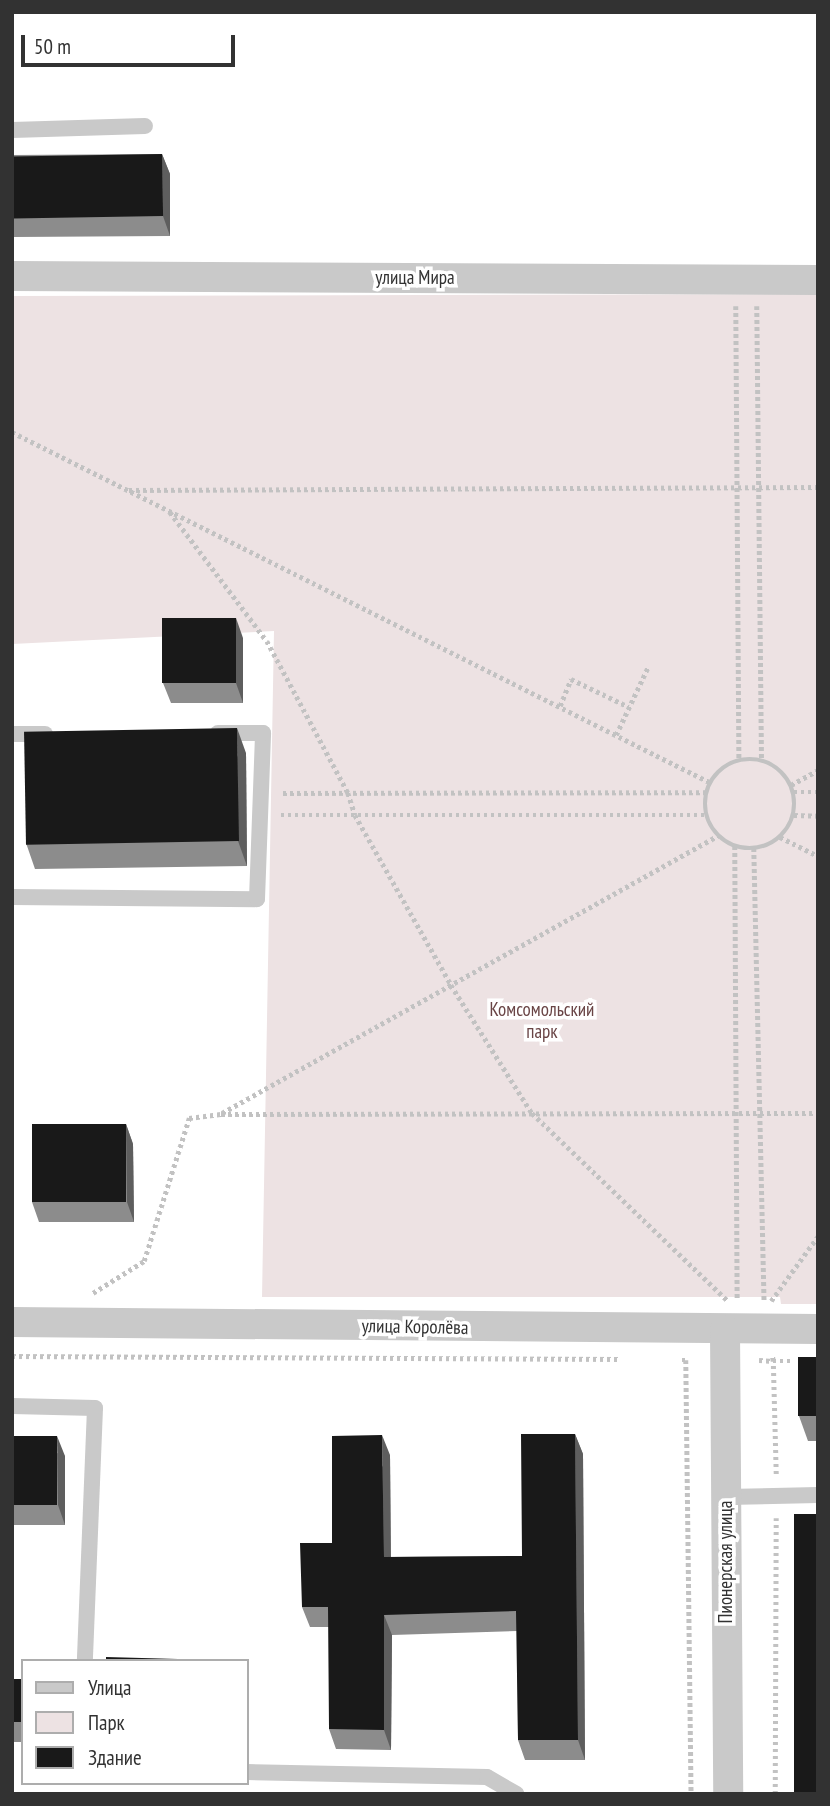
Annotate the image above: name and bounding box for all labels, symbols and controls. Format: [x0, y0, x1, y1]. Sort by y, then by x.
scale bar [24, 21, 238, 65]
text: 50 m [34, 33, 71, 60]
street label: улица Мира [375, 267, 455, 289]
park label: Комсомольский парк [490, 999, 594, 1043]
street label: улица Королёва [361, 1315, 469, 1339]
street label: Пионерская улица [715, 1501, 737, 1623]
legend [21, 1659, 248, 1785]
text: Улица [88, 1674, 131, 1701]
text: Парк [88, 1709, 125, 1736]
text: Здание [88, 1744, 142, 1771]

